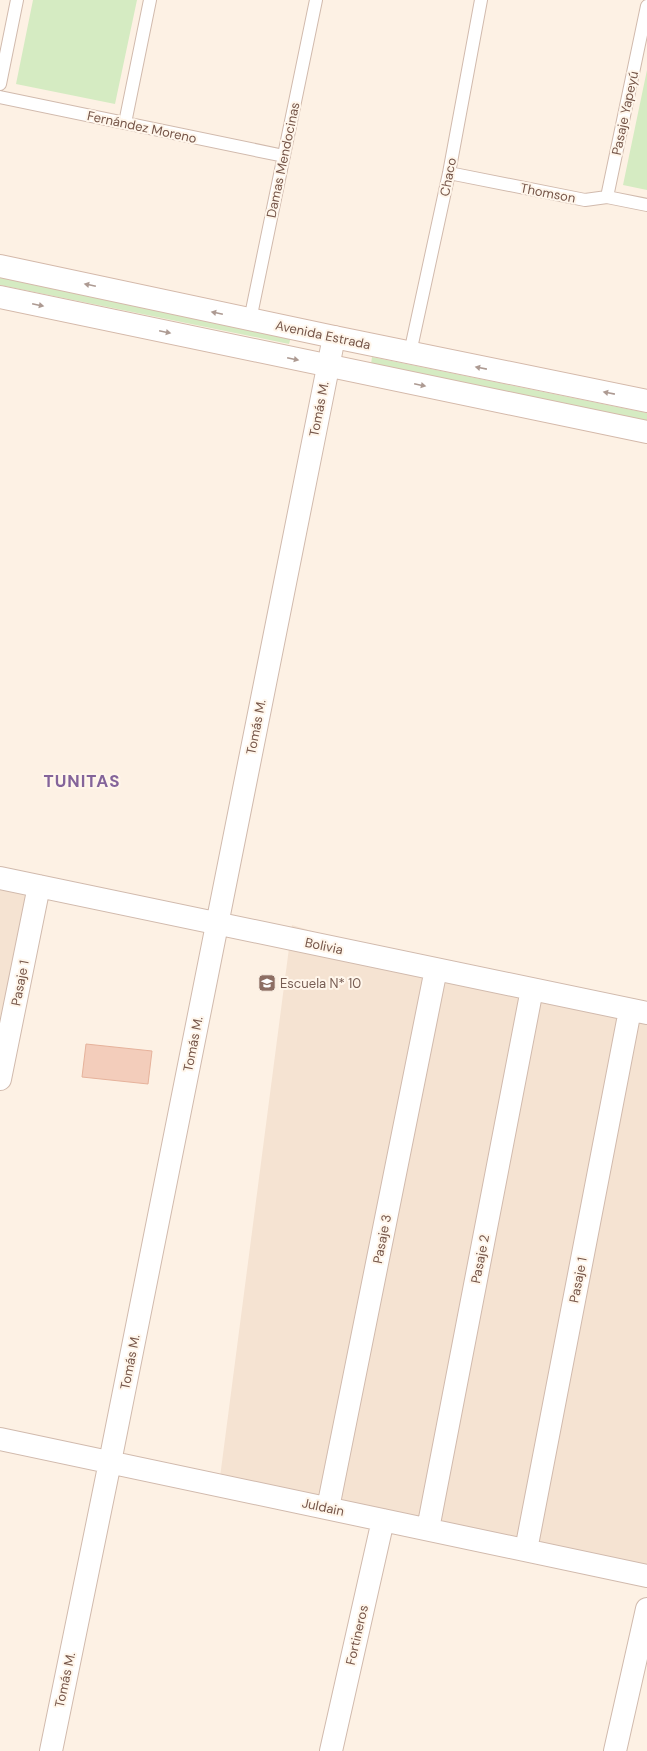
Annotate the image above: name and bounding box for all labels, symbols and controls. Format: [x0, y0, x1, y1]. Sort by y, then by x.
street label: Pasaje Yapeyú [608, 69, 642, 157]
street label: Damas Mendocinas [262, 101, 304, 219]
street label: Fernández Moreno [86, 107, 199, 147]
street label: Chaco [436, 156, 460, 198]
street label: Thomson [519, 179, 577, 207]
one-way arrow [84, 282, 96, 288]
one-way arrow [32, 303, 44, 309]
one-way arrow [211, 309, 223, 315]
street label: Avenida Estrada [274, 317, 372, 353]
one-way arrow [159, 329, 172, 335]
one-way arrow [286, 356, 299, 362]
one-way arrow [475, 364, 487, 370]
street label: Tomás M. [305, 379, 333, 438]
one-way arrow [414, 382, 426, 388]
one-way arrow [603, 390, 615, 396]
street label: Tomás M. [242, 697, 270, 756]
district label: TUNITAS [43, 770, 121, 792]
street label: Bolivia [303, 934, 345, 958]
street label: Pasaje 1 [7, 959, 33, 1007]
school or university icon: Escuela N* 10 [257, 973, 277, 993]
place label: Escuela N* 10 [280, 975, 361, 992]
street label: Tomás M. [179, 1014, 207, 1073]
street label: Pasaje 3 [369, 1213, 395, 1265]
street label: Pasaje 2 [467, 1233, 493, 1285]
street label: Pasaje 1 [565, 1256, 591, 1304]
street label: Tomás M. [116, 1332, 144, 1391]
street label: Juldain [300, 1494, 346, 1520]
street label: Fortineros [342, 1603, 372, 1667]
street label: Tomás M. [51, 1650, 79, 1709]

